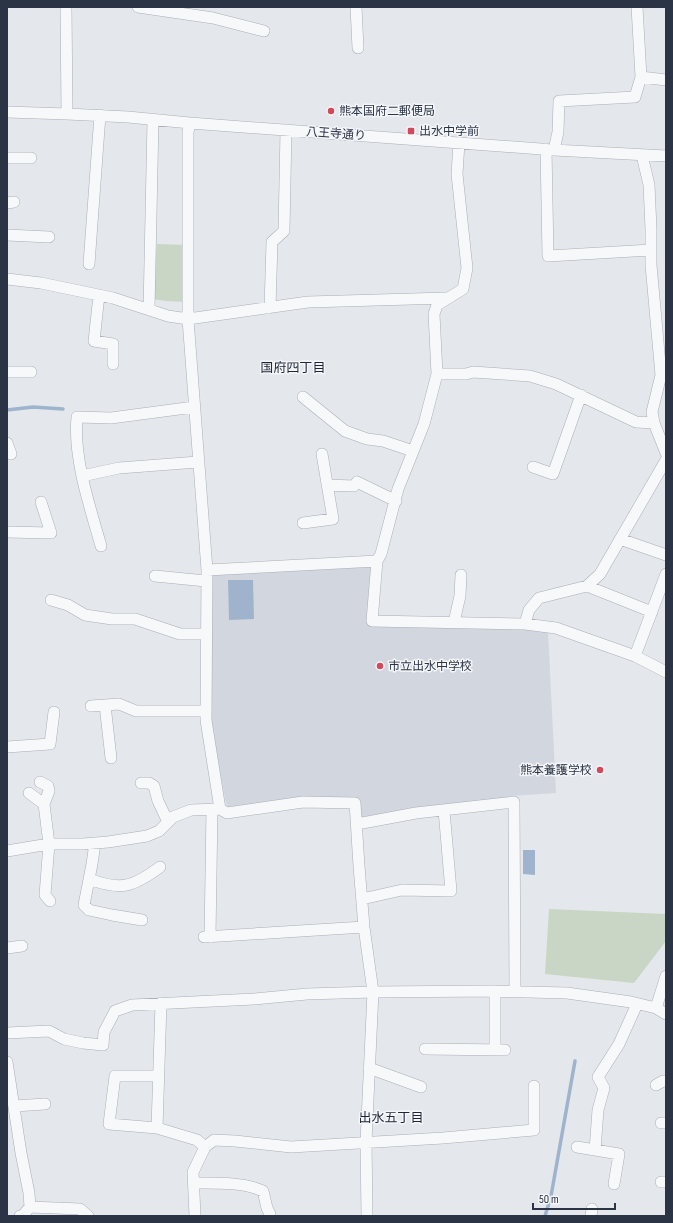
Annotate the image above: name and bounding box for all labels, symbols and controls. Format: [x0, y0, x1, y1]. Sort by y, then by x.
place label: 熊本国府二郵便局 [339, 104, 435, 119]
marker: 熊本国府二郵便局 [326, 106, 336, 116]
street label: 八王寺通り [306, 124, 366, 144]
place label: 出水中学前 [419, 124, 479, 139]
marker: 出水中学前 [406, 126, 416, 136]
district label: 国府四丁目 [260, 360, 326, 376]
place label: 市立出水中学校 [388, 659, 472, 674]
marker: 市立出水中学校 [375, 661, 385, 671]
place label: 熊本養護学校 [520, 763, 592, 778]
marker: 熊本養護学校 [595, 765, 605, 775]
district label: 出水五丁目 [358, 1110, 424, 1126]
scale bar [533, 1185, 615, 1211]
text: 50 m [539, 1192, 559, 1207]

